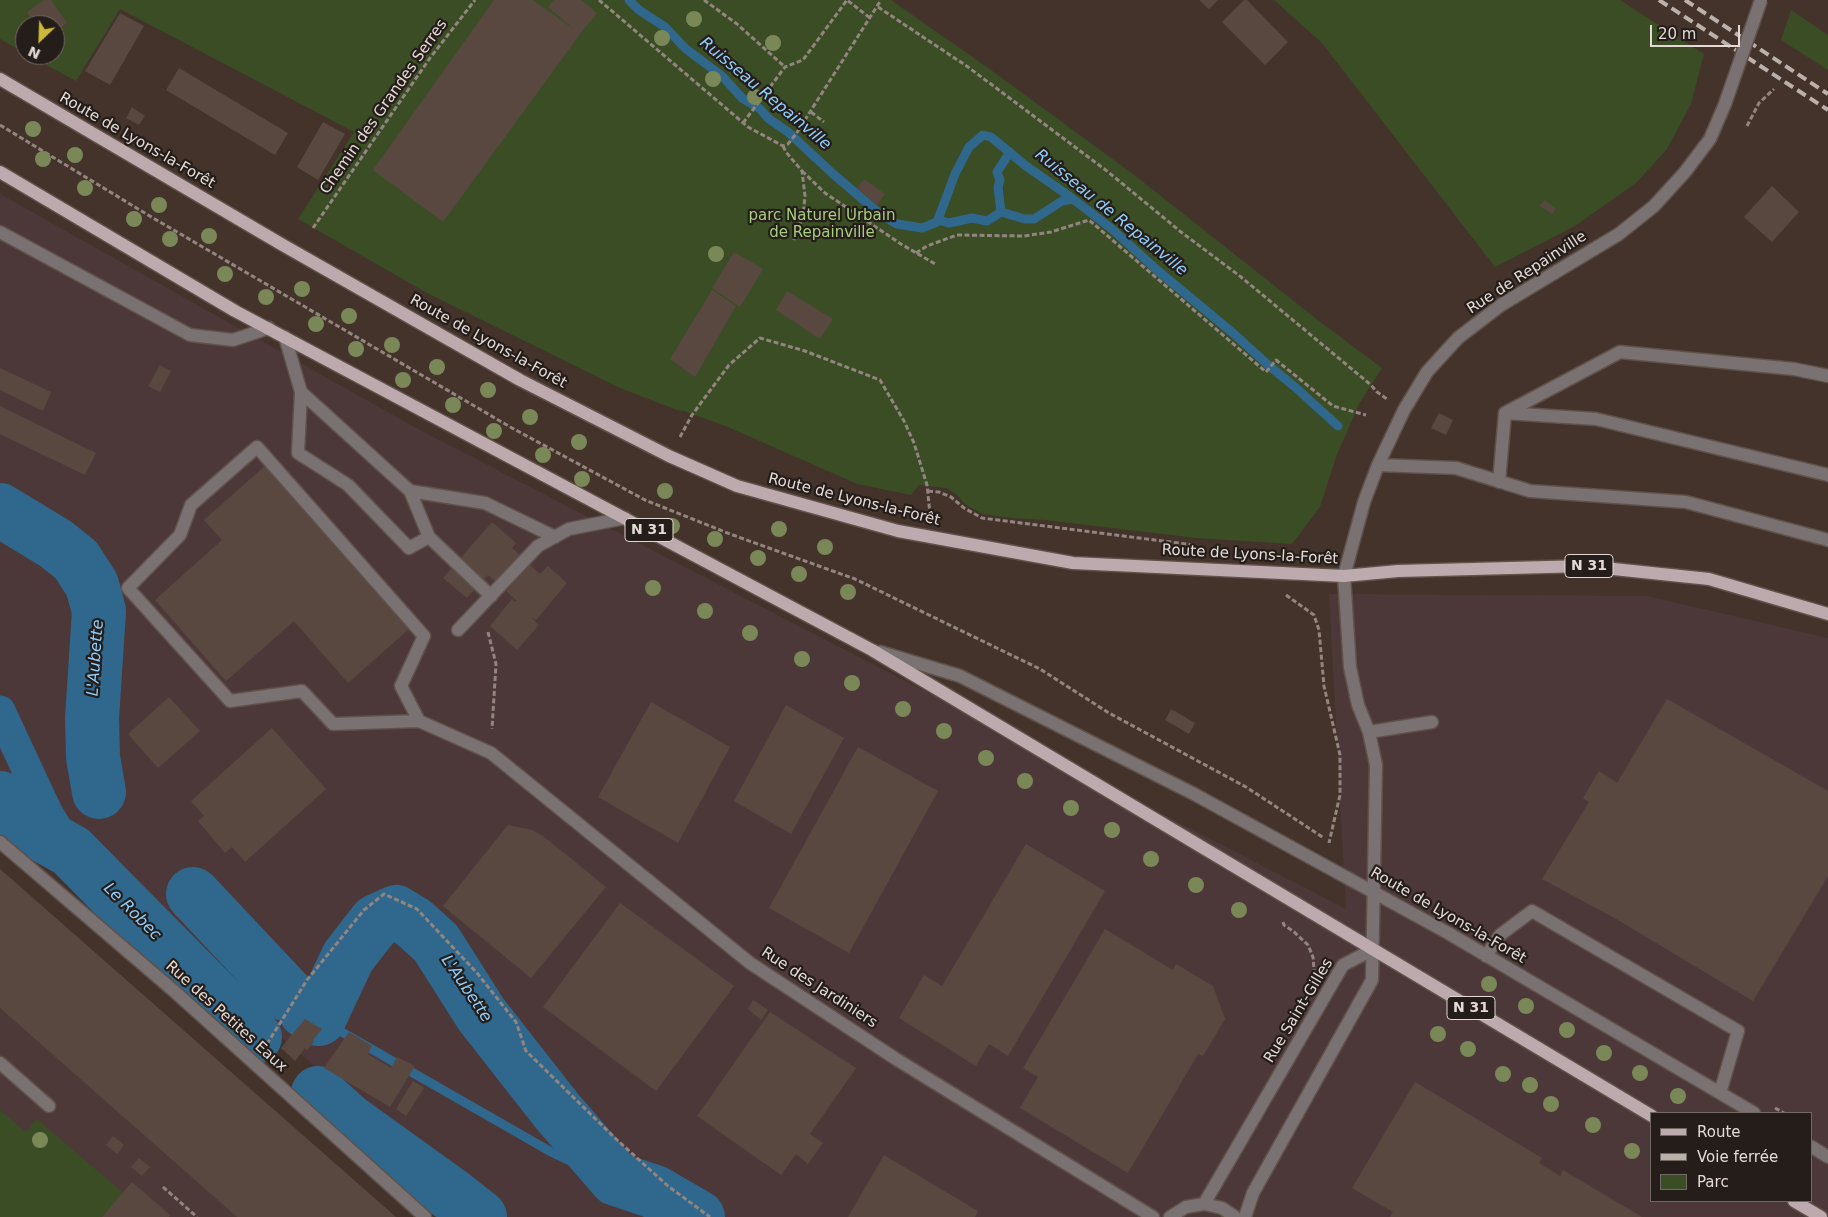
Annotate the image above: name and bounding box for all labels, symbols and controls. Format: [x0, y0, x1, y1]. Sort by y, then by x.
north arrow [15, 15, 65, 65]
scale bar [1653, 15, 1743, 47]
street label: Chemin des Grandes Serres [317, 16, 451, 198]
text: 20 m [1658, 25, 1696, 43]
water label: Ruisseau Repainville [695, 33, 835, 155]
text: N [26, 43, 43, 62]
street label: Route de Lyons-la-Forêt [56, 89, 218, 193]
water label: Ruisseau de Repainville [1031, 146, 1191, 280]
park label: parc Naturel Urbain de Repainville [749, 207, 895, 242]
street label: Rue de Repainville [1464, 228, 1590, 318]
street label: Route de Lyons-la-Forêt [406, 291, 570, 393]
street label: Route de Lyons-la-Forêt [766, 470, 942, 530]
road number: N 31 [625, 518, 673, 542]
street label: Route de Lyons-la-Forêt [1161, 541, 1339, 569]
road number: N 31 [1565, 554, 1613, 578]
water label: L'Aubette [84, 619, 108, 697]
street label: Route de Lyons-la-Forêt [1367, 864, 1529, 968]
water label: Le Robec [99, 879, 165, 945]
street label: Rue des Jardiniers [758, 944, 880, 1032]
water label: L'Aubette [437, 952, 495, 1026]
street label: Rue Saint-Gilles [1261, 956, 1337, 1066]
street label: Rue des Petites Eaux [162, 958, 290, 1076]
road number: N 31 [1447, 996, 1495, 1020]
legend [1650, 1112, 1813, 1202]
text: Route [1697, 1123, 1741, 1141]
text: Voie ferrée [1697, 1148, 1778, 1166]
text: Parc [1697, 1173, 1729, 1191]

